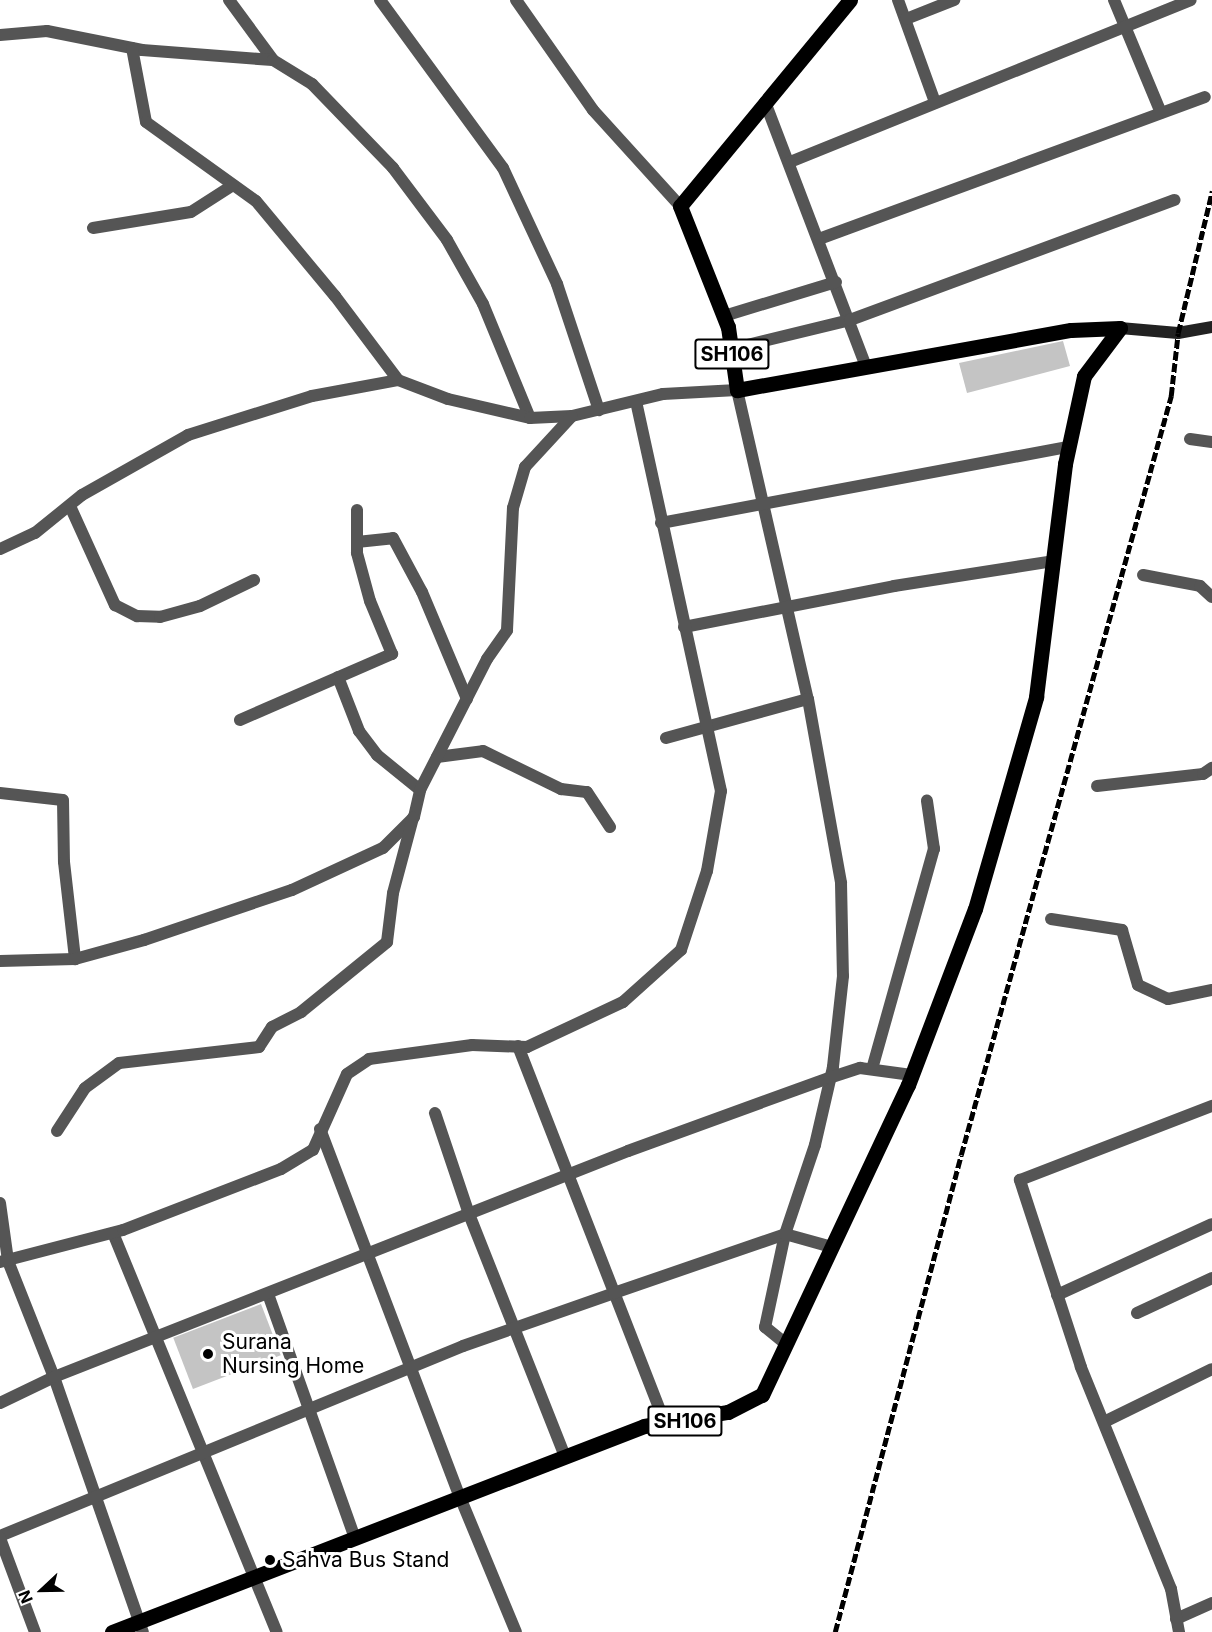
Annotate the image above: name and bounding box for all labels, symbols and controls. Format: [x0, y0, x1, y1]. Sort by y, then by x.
road number: SH106 [693, 337, 771, 371]
place label: Surana Nursing Home [222, 1329, 364, 1379]
marker: Surana Nursing Home [199, 1345, 217, 1363]
road number: SH106 [646, 1404, 724, 1438]
place label: Sahva Bus Stand [282, 1547, 449, 1573]
marker: Sahva Bus Stand [263, 1553, 277, 1567]
north arrow [12, 1560, 72, 1620]
text: N [14, 1587, 37, 1606]

